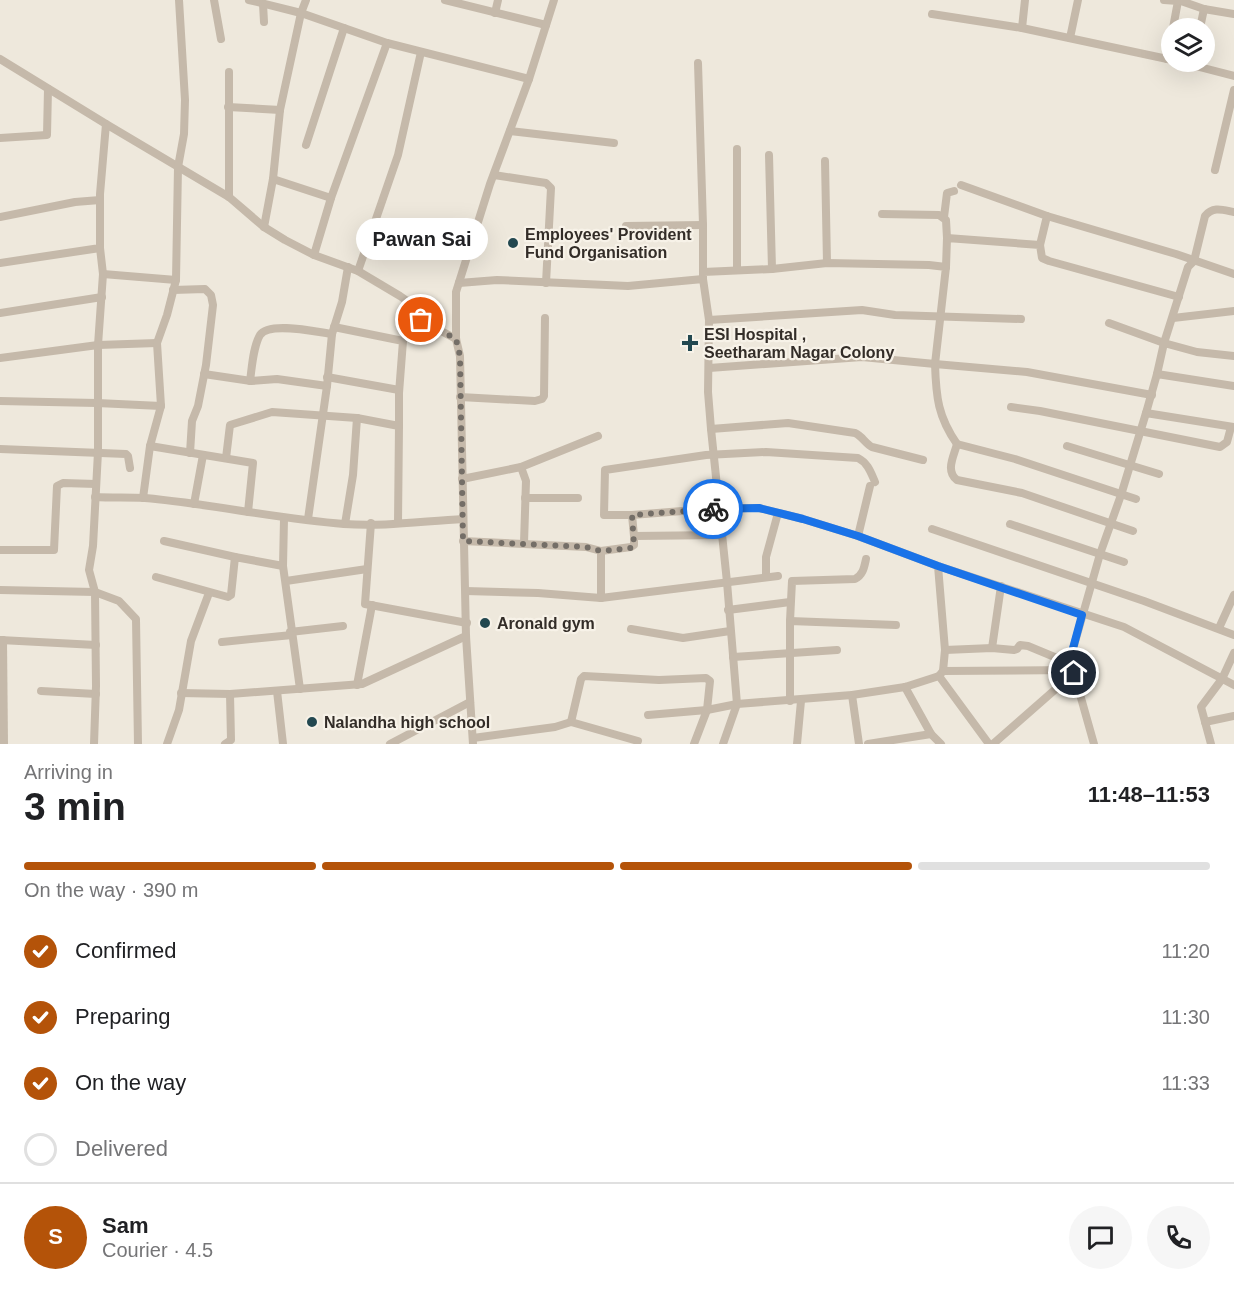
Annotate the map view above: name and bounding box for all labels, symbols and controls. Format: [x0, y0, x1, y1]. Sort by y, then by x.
map controls [1161, 18, 1215, 72]
button: layers [1161, 18, 1215, 72]
callout: Pawan Sai [355, 218, 487, 260]
place label: Employees' Provident Fund Organisation [525, 226, 692, 261]
text: Pawan Sai [373, 228, 471, 250]
marker: Employees' Provident Fund Organisation [506, 236, 520, 250]
pin [395, 294, 446, 345]
icon: bag [404, 303, 437, 336]
place label: ESI Hospital , Seetharam Nagar Colony [704, 326, 894, 361]
marker: ESI Hospital , Seetharam Nagar Colony [681, 334, 699, 352]
courier [683, 479, 743, 539]
icon: bike [697, 493, 730, 526]
place label: Aronald gym [497, 615, 595, 632]
marker: Aronald gym [478, 616, 492, 630]
pin [1048, 647, 1099, 698]
icon: home [1057, 656, 1090, 689]
place label: Nalandha high school [324, 714, 490, 731]
marker: Nalandha high school [305, 715, 319, 729]
text: Arriving in [24, 761, 113, 783]
text: 11:48–11:53 [1088, 782, 1210, 807]
text: 3 min [24, 785, 126, 828]
text: On the way · 390 m [24, 879, 199, 901]
icon: check [24, 935, 57, 968]
text: Confirmed [75, 938, 176, 963]
text: 11:20 [1161, 940, 1210, 962]
icon: check [24, 1001, 57, 1034]
text: Preparing [75, 1004, 170, 1029]
text: 11:30 [1161, 1006, 1210, 1028]
icon: check [24, 1067, 57, 1100]
text: On the way [75, 1070, 186, 1095]
text: 11:33 [1161, 1072, 1210, 1094]
text: Delivered [75, 1136, 168, 1161]
button: chat [1069, 1206, 1132, 1269]
button: phone [1147, 1206, 1210, 1269]
text: Sam [102, 1213, 148, 1238]
text: S [48, 1224, 63, 1249]
text: Courier · 4.5 [102, 1239, 213, 1261]

